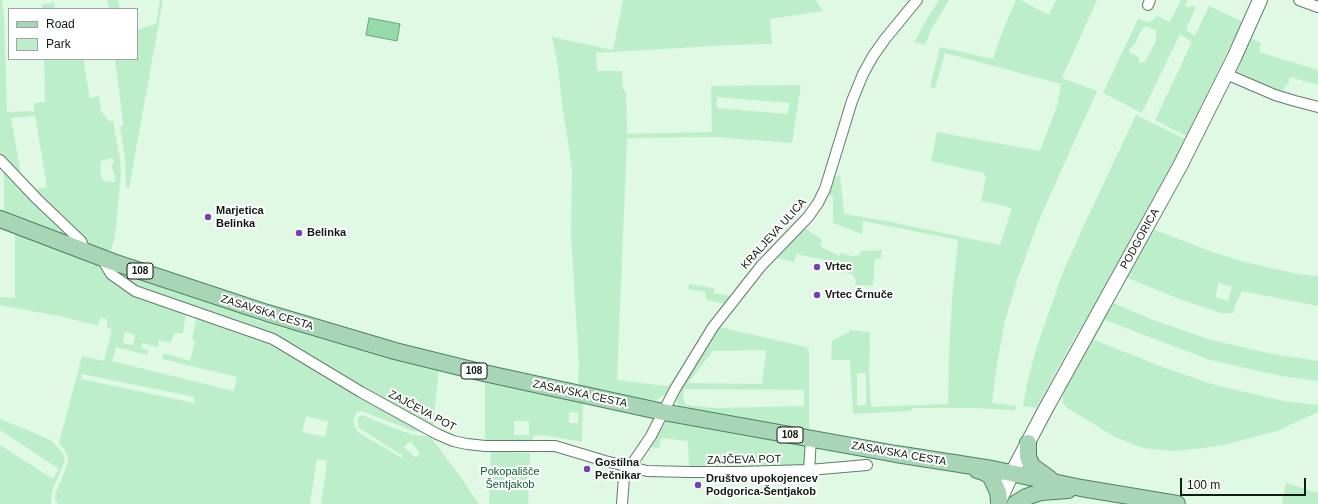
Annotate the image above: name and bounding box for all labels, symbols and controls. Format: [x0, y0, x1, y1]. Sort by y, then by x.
legend [8, 8, 138, 60]
text: Road [46, 17, 75, 31]
text: Park [46, 37, 71, 51]
street label: KRALJEVA ULICA [739, 196, 809, 272]
place label: Marjetica Belinka [216, 204, 264, 230]
street label: PODGORICA [1118, 206, 1162, 272]
marker: Marjetica Belinka [203, 212, 213, 222]
place label: Belinka [307, 226, 346, 240]
marker: Belinka [294, 228, 304, 238]
place label: Vrtec [825, 260, 852, 274]
marker: Vrtec [812, 262, 822, 272]
road number: 108 [127, 263, 153, 279]
place label: Vrtec Črnuče [825, 288, 893, 302]
marker: Vrtec Črnuče [812, 290, 822, 300]
street label: ZASAVSKA CESTA [219, 293, 315, 333]
road number: 108 [461, 363, 487, 379]
street label: ZASAVSKA CESTA [532, 378, 628, 410]
street label: ZAJČEVA POT [386, 388, 458, 434]
road number: 108 [777, 427, 803, 443]
street label: ZASAVSKA CESTA [850, 439, 948, 469]
street label: ZAJČEVA POT [707, 453, 781, 467]
place label: Gostilna Pečnikar [595, 456, 641, 482]
marker: Gostilna Pečnikar [582, 464, 592, 474]
park label: Pokopališče Šentjakob [480, 465, 540, 491]
scale bar [1182, 470, 1308, 496]
place label: Društvo upokojencev Podgorica-Šentjakob [706, 472, 818, 498]
text: 100 m [1187, 478, 1220, 492]
marker: Društvo upokojencev Podgorica-Šentjakob [693, 480, 703, 490]

